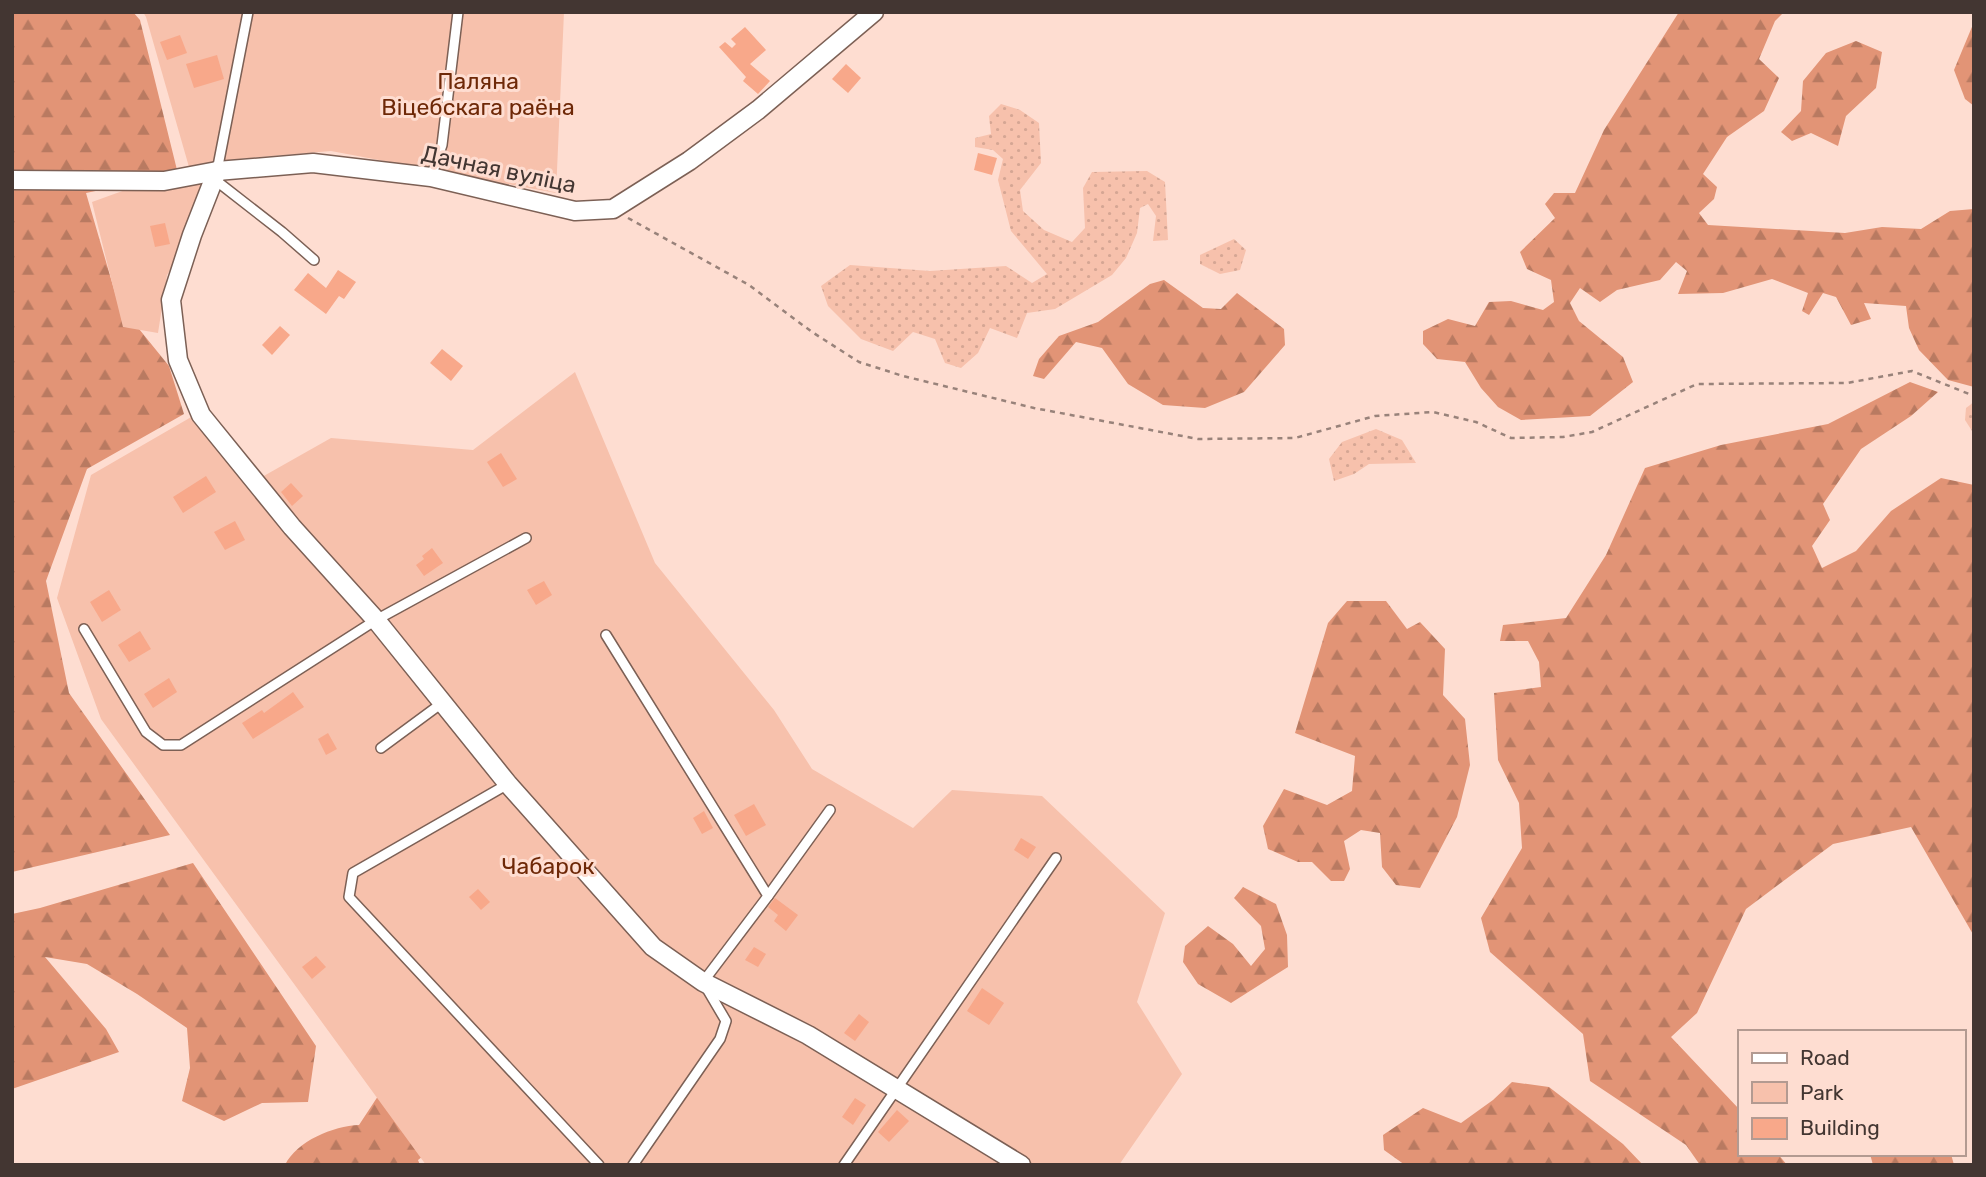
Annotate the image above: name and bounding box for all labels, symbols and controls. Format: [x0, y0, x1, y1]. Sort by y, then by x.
park label: Паляна Віцебскага раёна [381, 67, 575, 121]
street label: Дачная вуліца [419, 139, 579, 199]
park label: Чабарок [501, 852, 595, 880]
legend [1738, 1030, 1965, 1156]
text: Road [1800, 1045, 1850, 1070]
text: Park [1800, 1080, 1844, 1105]
text: Building [1800, 1115, 1880, 1140]

